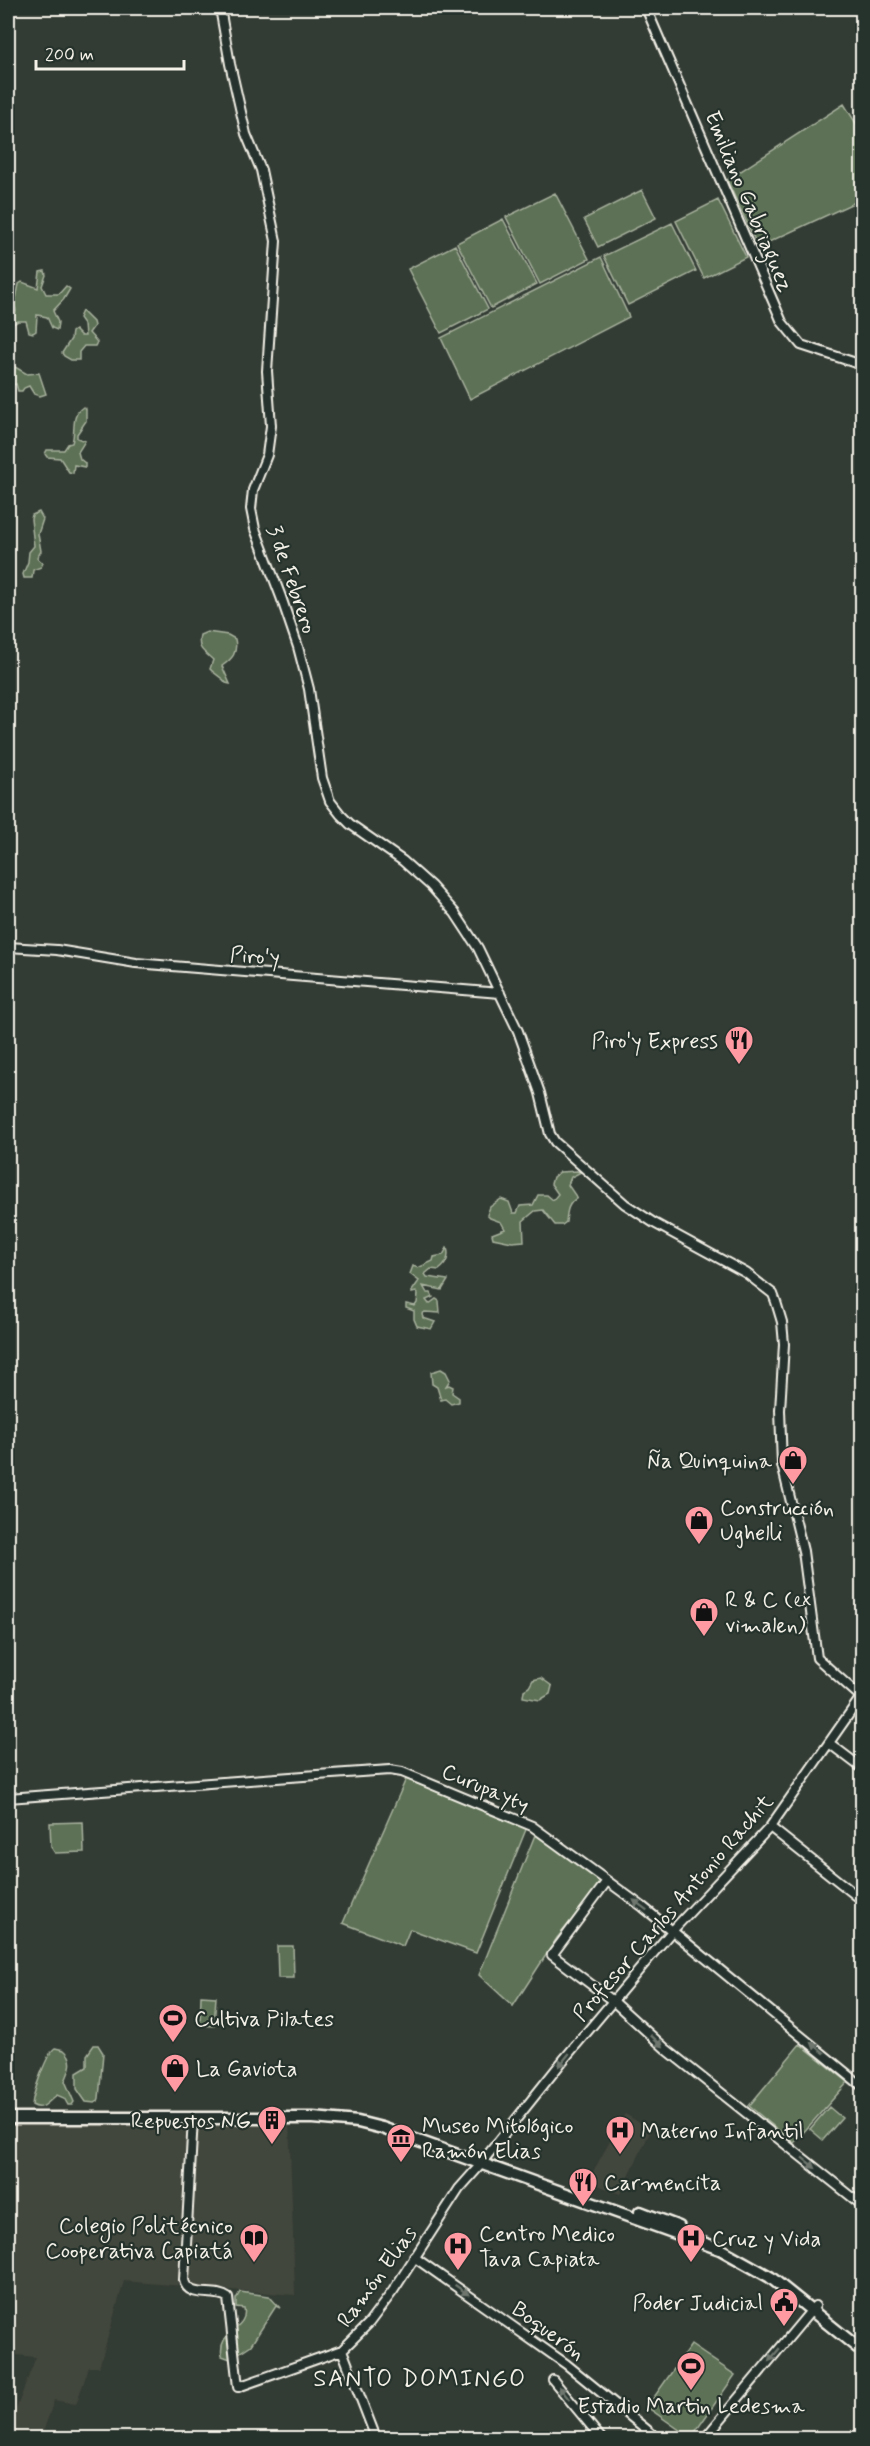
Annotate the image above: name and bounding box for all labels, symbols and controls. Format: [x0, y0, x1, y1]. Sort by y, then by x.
scale bar [36, 33, 184, 71]
text: 200 m [45, 43, 94, 67]
street label: Emiliano Gabriaguez [695, 107, 799, 298]
street label: 3 de Febrero [260, 522, 323, 638]
street label: Piro'y [229, 941, 281, 973]
restaurant icon: Piro'y Express [723, 1024, 755, 1066]
place label: Piro'y Express [592, 1028, 718, 1056]
shop icon: Ña Quinquina [777, 1444, 809, 1486]
place label: Ña Quinquina [647, 1448, 773, 1476]
place label: Construcción Ughelli [720, 1495, 834, 1549]
shop icon: Construcción Ughelli [683, 1504, 715, 1546]
place label: R & C (ex vimalen) [725, 1587, 811, 1640]
shop icon: R & C (ex vimalen) [688, 1596, 720, 1638]
street label: Curupayty [437, 1758, 533, 1820]
street label: Profesor Carlos Antonio Rachit [567, 1789, 780, 2028]
one-way arrow [633, 1900, 648, 1912]
sports icon: Cultiva Pilates [157, 2002, 189, 2044]
place label: Cultiva Pilates [194, 2006, 334, 2034]
one-way arrow [649, 2034, 664, 2047]
one-way arrow [810, 2041, 826, 2054]
shop icon: La Gaviota [159, 2052, 191, 2094]
one-way arrow [558, 2052, 571, 2068]
place label: La Gaviota [196, 2056, 298, 2084]
building icon: Repuestos NG [256, 2104, 288, 2146]
place label: Repuestos NG [131, 2108, 251, 2136]
place label: Museo Mitológico Ramón Elias [422, 2113, 574, 2166]
hospital icon: Materno Infantil [604, 2114, 636, 2156]
place label: Materno Infantil [641, 2118, 804, 2146]
museum icon: Museo Mitológico Ramón Elias [385, 2122, 417, 2164]
one-way arrow [801, 2156, 817, 2169]
restaurant icon: Carmencita [567, 2166, 599, 2208]
place label: Carmencita [604, 2170, 721, 2198]
place label: Colegio Politécnico Cooperativa Capiatá [45, 2213, 233, 2266]
street label: Ramón Elias [331, 2221, 424, 2333]
place label: Centro Medico Tava Capiata [479, 2221, 615, 2274]
library icon: Colegio Politécnico Cooperativa Capiatá [238, 2222, 270, 2264]
hospital icon: Cruz y Vida [675, 2222, 707, 2264]
place label: Cruz y Vida [712, 2226, 821, 2254]
hospital icon: Centro Medico Tava Capiata [442, 2230, 474, 2272]
one-way arrow [454, 2284, 470, 2296]
public building icon: Poder Judicial [768, 2286, 800, 2328]
place label: Poder Judicial [633, 2290, 763, 2318]
street label: Boquerón [506, 2296, 590, 2368]
one-way arrow [769, 2347, 781, 2362]
sports icon: Estadio Martin Ledesma [675, 2350, 707, 2392]
district label: SANTO DOMINGO [313, 2364, 527, 2395]
one-way arrow [557, 2385, 570, 2401]
place label: Estadio Martin Ledesma [577, 2393, 806, 2421]

